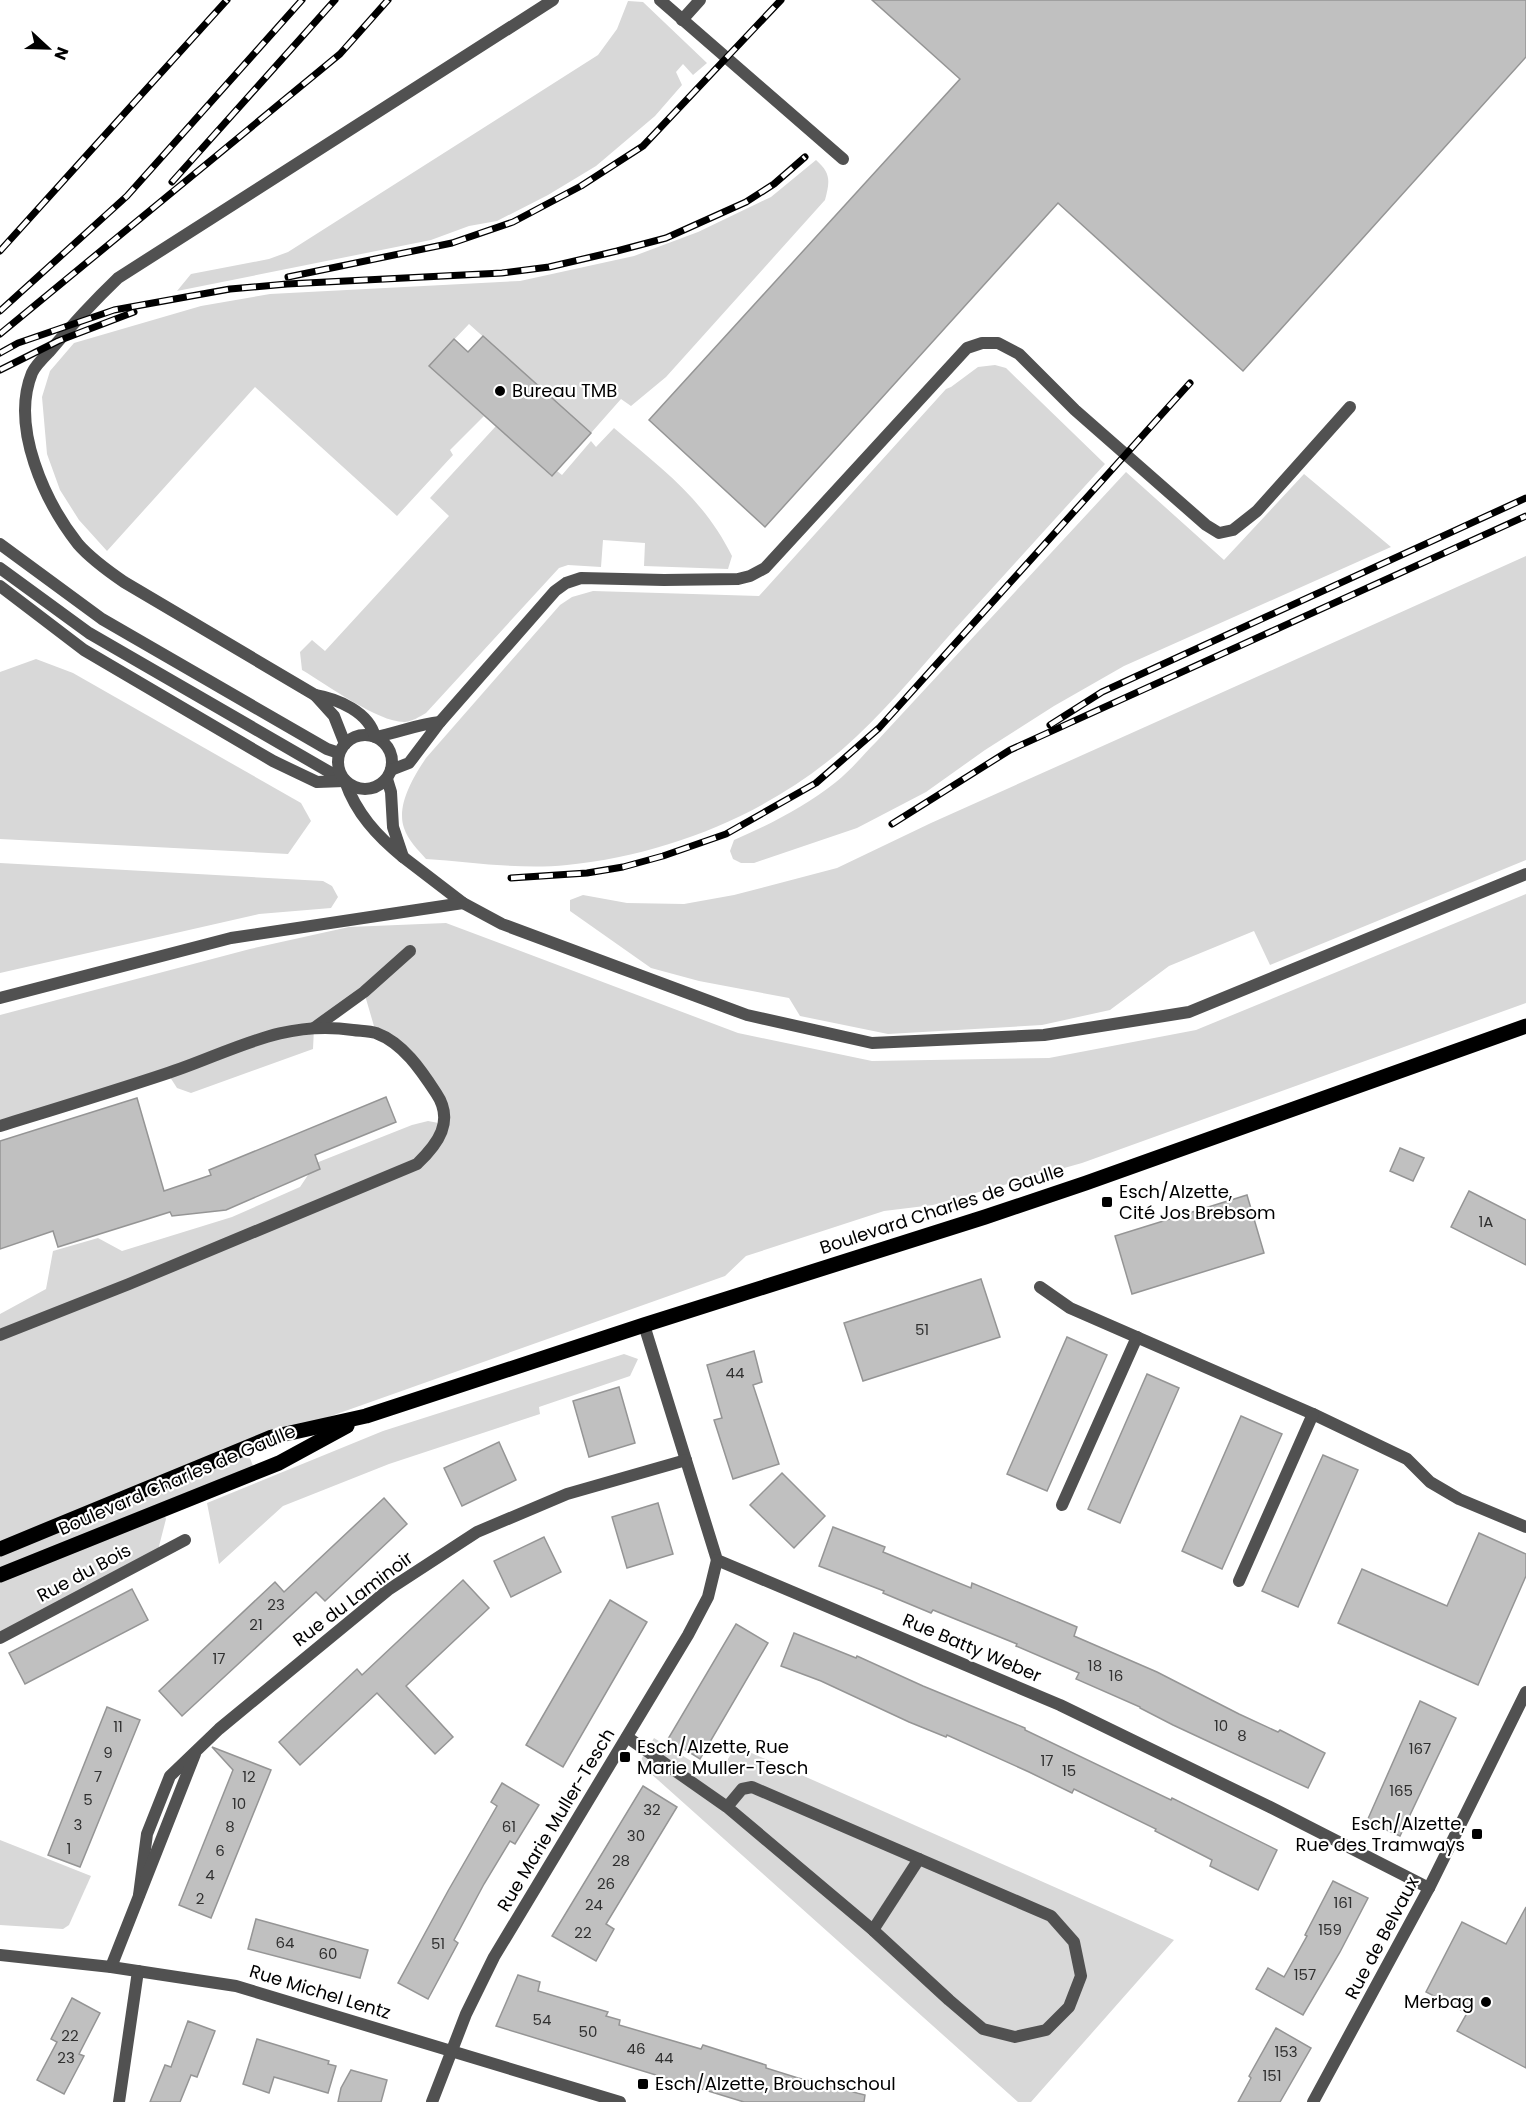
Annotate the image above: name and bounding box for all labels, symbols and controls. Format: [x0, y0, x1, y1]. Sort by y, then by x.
north arrow [18, 18, 78, 78]
text: N [49, 44, 74, 63]
place label: Bureau TMB [512, 378, 617, 403]
marker: Bureau TMB [493, 384, 507, 398]
street label: Boulevard Charles de Gaulle [816, 1157, 1067, 1260]
place label: Esch/Alzette, Cité Jos Brebsom [1119, 1179, 1276, 1225]
marker: Esch/Alzette, Cité Jos Brebsom [1100, 1195, 1114, 1209]
house number: 1A [1479, 1211, 1493, 1232]
house number: 51 [915, 1319, 929, 1340]
house number: 44 [726, 1362, 744, 1383]
street label: Boulevard Charles de Gaulle [54, 1418, 299, 1541]
street label: Rue du Bois [32, 1537, 135, 1608]
street label: Rue du Laminoir [288, 1545, 418, 1652]
house number: 23 [267, 1594, 285, 1615]
street label: Rue Batty Weber [899, 1607, 1046, 1688]
house number: 21 [249, 1614, 263, 1635]
house number: 17 [213, 1648, 226, 1669]
house number: 18 [1088, 1655, 1102, 1676]
house number: 16 [1109, 1665, 1123, 1686]
house number: 10 [1214, 1715, 1228, 1736]
house number: 11 [113, 1716, 123, 1737]
street label: Rue Marie Muller-Tesch [491, 1723, 620, 1916]
house number: 8 [1237, 1725, 1247, 1746]
place label: Esch/Alzette, Rue Marie Muller-Tesch [637, 1734, 808, 1780]
house number: 167 [1409, 1738, 1431, 1759]
house number: 9 [103, 1742, 113, 1763]
marker: Esch/Alzette, Rue Marie Muller-Tesch [618, 1750, 632, 1764]
house number: 17 [1041, 1750, 1054, 1771]
house number: 15 [1062, 1760, 1076, 1781]
house number: 7 [94, 1766, 102, 1787]
house number: 12 [242, 1766, 256, 1787]
house number: 165 [1389, 1780, 1413, 1801]
house number: 5 [83, 1789, 93, 1810]
house number: 10 [232, 1793, 246, 1814]
house number: 32 [643, 1799, 661, 1820]
place label: Esch/Alzette, Rue des Tramways [1295, 1811, 1465, 1857]
house number: 3 [74, 1814, 82, 1835]
house number: 8 [225, 1816, 235, 1837]
house number: 61 [502, 1816, 516, 1837]
house number: 30 [627, 1825, 645, 1846]
marker: Esch/Alzette, Rue des Tramways [1470, 1827, 1484, 1841]
house number: 1 [67, 1838, 71, 1859]
house number: 6 [215, 1840, 225, 1861]
house number: 28 [612, 1850, 630, 1871]
house number: 4 [205, 1864, 215, 1885]
street label: Rue de Belvaux [1339, 1872, 1425, 2003]
house number: 26 [597, 1873, 615, 1894]
house number: 2 [196, 1888, 204, 1909]
house number: 161 [1333, 1892, 1353, 1913]
house number: 24 [585, 1894, 603, 1915]
house number: 159 [1318, 1919, 1342, 1940]
house number: 22 [574, 1922, 592, 1943]
house number: 64 [276, 1932, 294, 1953]
house number: 51 [431, 1933, 445, 1954]
house number: 60 [319, 1943, 337, 1964]
street label: Rue Michel Lentz [246, 1958, 394, 2025]
house number: 157 [1294, 1964, 1316, 1985]
place label: Merbag [1404, 1989, 1474, 2014]
marker: Merbag [1479, 1995, 1493, 2009]
house number: 54 [533, 2009, 551, 2030]
house number: 50 [579, 2021, 597, 2042]
house number: 22 [61, 2025, 79, 2046]
house number: 46 [627, 2038, 645, 2059]
house number: 153 [1274, 2041, 1298, 2062]
house number: 23 [57, 2047, 75, 2068]
house number: 44 [655, 2047, 673, 2068]
house number: 151 [1262, 2065, 1282, 2086]
place label: Esch/Alzette, Brouchschoul [655, 2071, 896, 2096]
marker: Esch/Alzette, Brouchschoul [636, 2077, 650, 2091]

